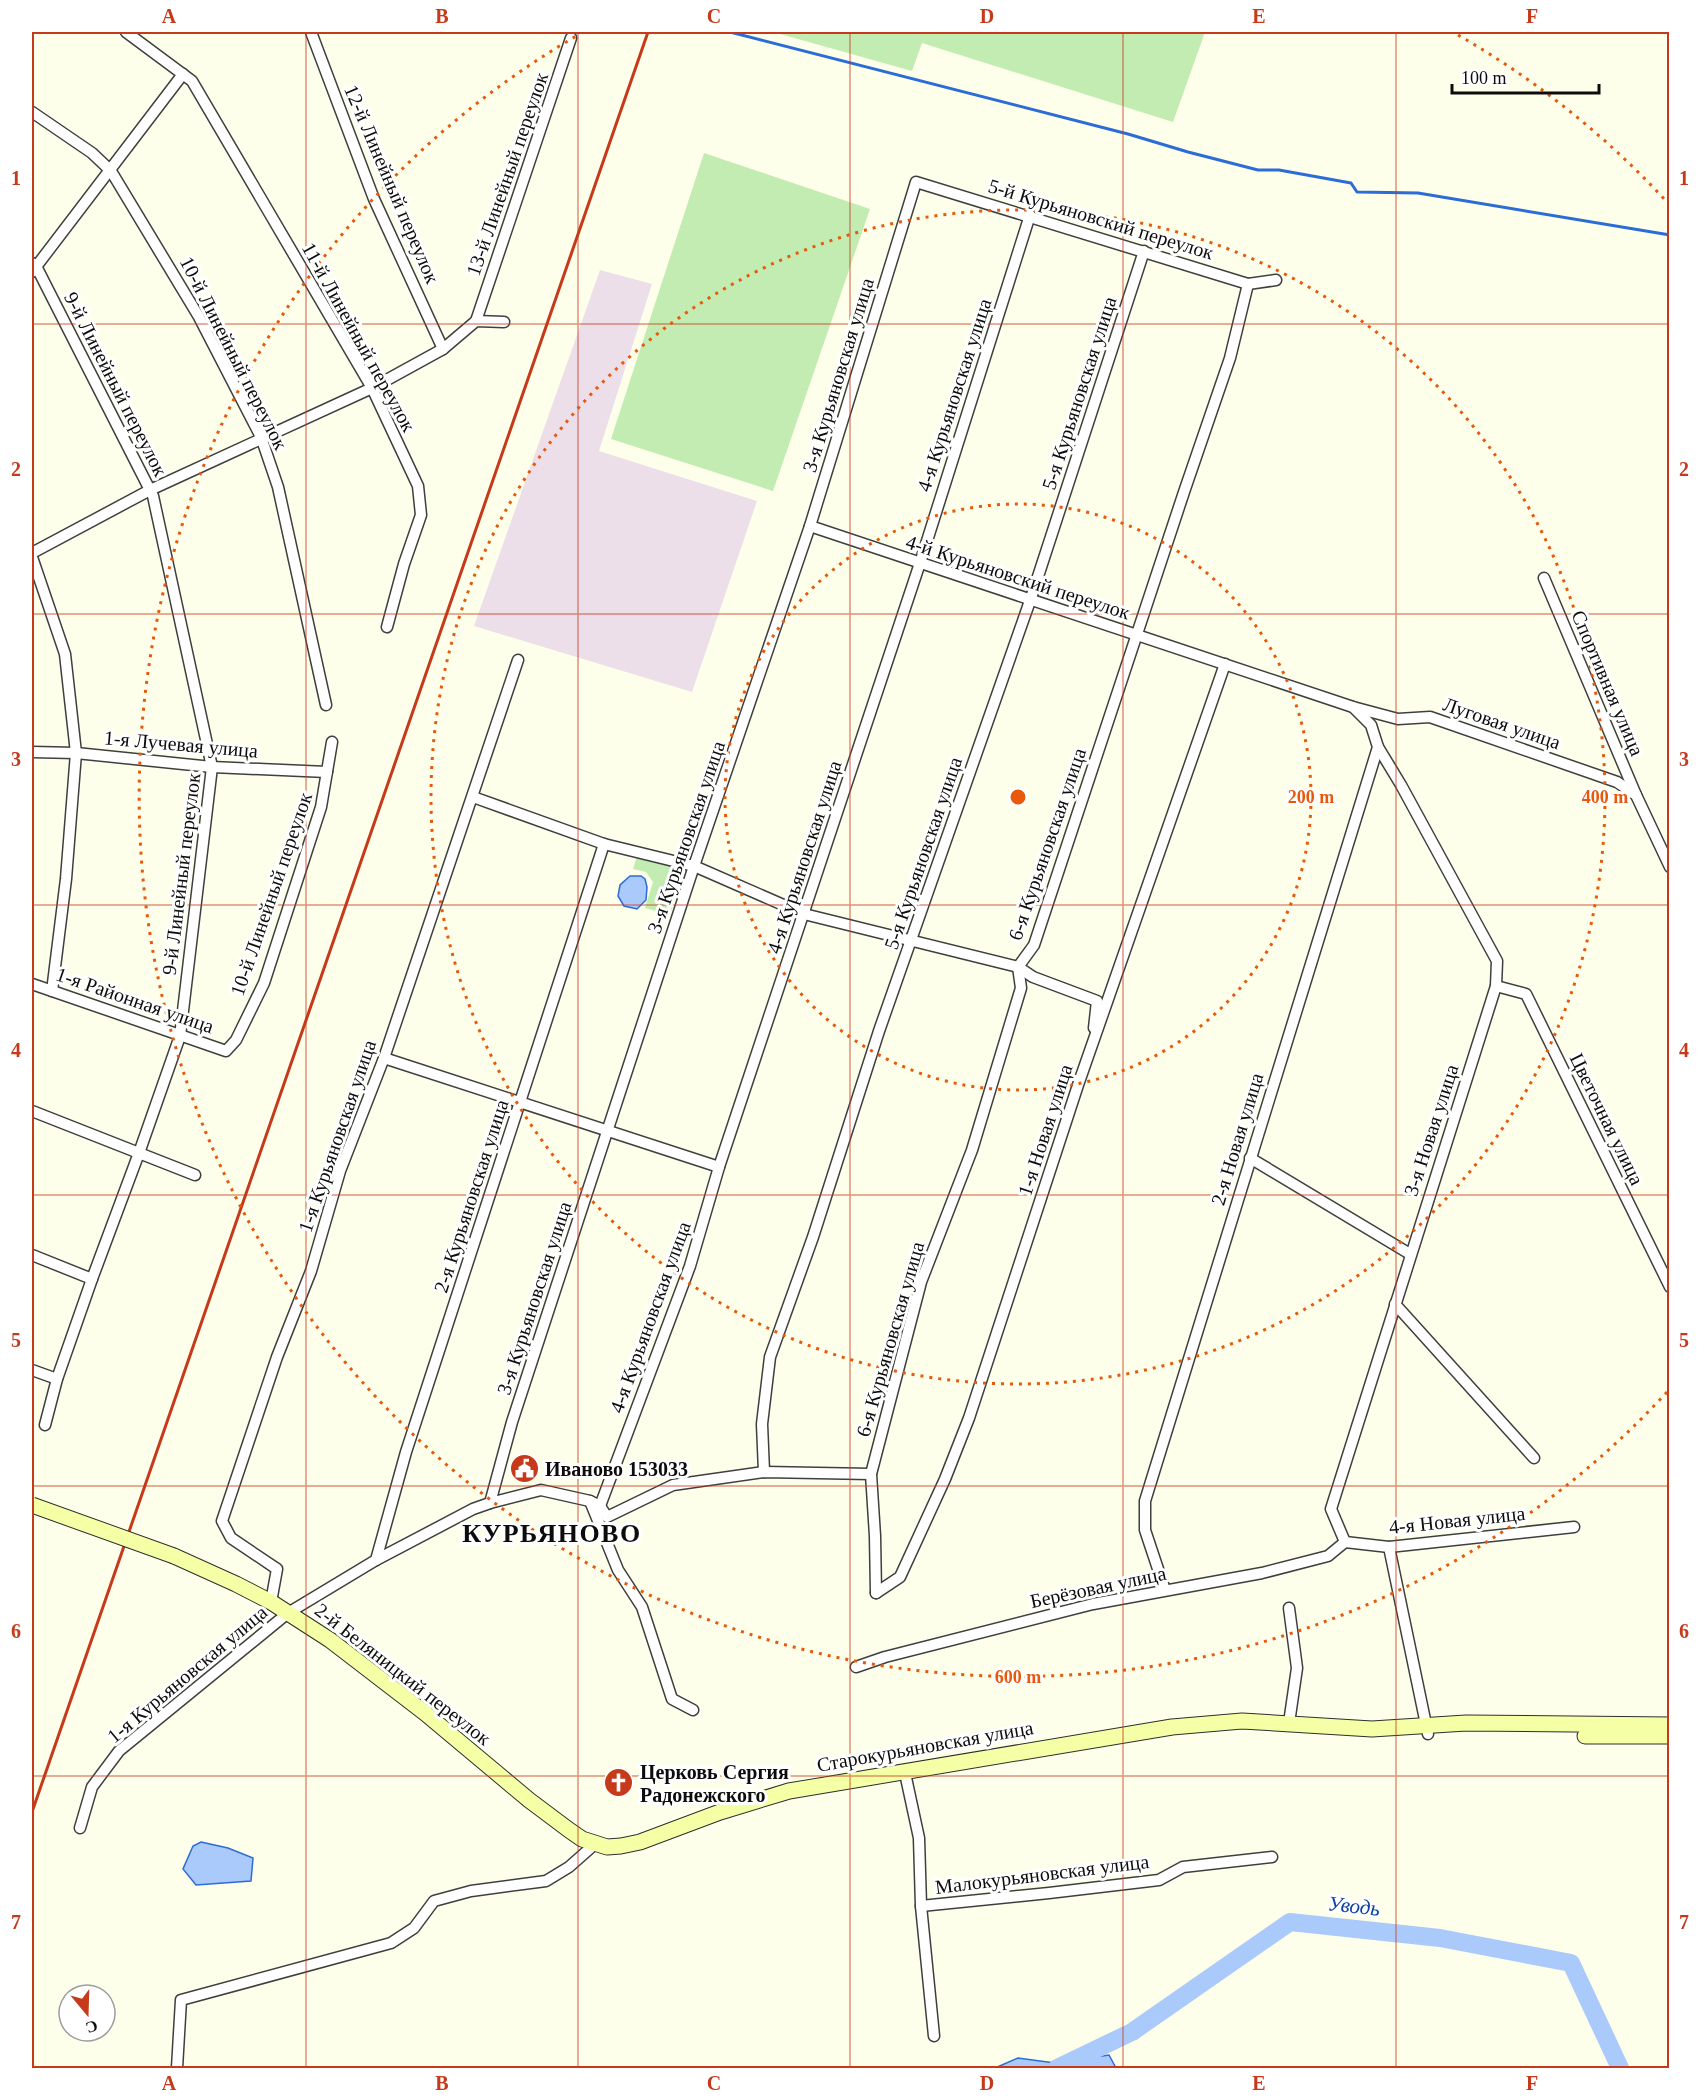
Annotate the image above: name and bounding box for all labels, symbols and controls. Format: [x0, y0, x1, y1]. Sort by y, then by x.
text: A [162, 5, 177, 27]
text: B [435, 5, 449, 27]
text: C [707, 5, 721, 27]
text: D [980, 5, 994, 27]
text: E [1252, 5, 1266, 27]
text: F [1526, 5, 1538, 27]
scale bar [1452, 57, 1599, 95]
text: 100 m [1461, 68, 1507, 88]
street label: 13-й Линейный переулок [462, 69, 553, 279]
street label: 12-й Линейный переулок [339, 81, 444, 287]
text: 1 [11, 167, 21, 189]
text: 1 [1679, 167, 1689, 189]
street label: 5-й Курьяновский переулок [985, 174, 1217, 265]
street label: 11-й Линейный переулок [297, 239, 420, 436]
street label: 10-й Линейный переулок [175, 253, 292, 454]
street label: 3-я Курьяновская улица [798, 275, 879, 475]
street label: 9-й Линейный переулок [59, 288, 172, 480]
street label: 5-я Курьяновская улица [1037, 294, 1122, 493]
street label: 4-я Курьяновская улица [912, 296, 997, 495]
text: 2 [11, 458, 21, 480]
text: 2 [1679, 458, 1689, 480]
street label: 4-й Курьяновский переулок [903, 530, 1133, 625]
street label: Спортивная улица [1567, 607, 1649, 760]
street label: Луговая улица [1440, 693, 1564, 754]
street label: 1-я Лучевая улица [103, 726, 259, 763]
street label: 3-я Курьяновская улица [643, 738, 730, 936]
street label: 6-я Курьяновская улица [1004, 745, 1091, 943]
text: 3 [11, 748, 21, 770]
text: 3 [1679, 748, 1689, 770]
street label: 5-я Курьяновская улица [880, 754, 967, 952]
street label: 4-я Курьяновская улица [762, 758, 847, 957]
street label: 9-й Линейный переулок [158, 771, 205, 976]
centre of rings [1008, 787, 1028, 807]
text: 200 m [1288, 787, 1334, 807]
text: 400 m [1582, 787, 1628, 807]
street label: 10-й Линейный переулок [226, 789, 317, 999]
street label: 1-я Районная улица [53, 963, 217, 1038]
street label: 1-я Курьяновская улица [294, 1037, 381, 1235]
text: 4 [11, 1039, 21, 1061]
text: 4 [1679, 1039, 1689, 1061]
street label: Цветочная улица [1565, 1050, 1648, 1189]
street label: 1-я Новая улица [1013, 1061, 1078, 1199]
street label: 3-я Новая улица [1399, 1061, 1464, 1199]
street label: 2-я Новая улица [1206, 1070, 1269, 1208]
street label: 2-я Курьяновская улица [429, 1097, 514, 1296]
street label: 3-я Курьяновская улица [492, 1199, 577, 1398]
street label: 4-я Курьяновская улица [605, 1218, 696, 1416]
street label: 6-я Курьяновская улица [852, 1239, 929, 1439]
text: 5 [11, 1329, 21, 1351]
text: 5 [1679, 1329, 1689, 1351]
public building icon: Иваново 153033 [508, 1453, 540, 1485]
place label: Иваново 153033 [545, 1458, 688, 1480]
street label: 4-я Новая улица [1388, 1502, 1526, 1539]
district label: КУРЬЯНОВО [462, 1519, 642, 1548]
street label: Берёзовая улица [1028, 1562, 1168, 1613]
street label: 2-й Беляницкий переулок [310, 1599, 495, 1750]
street label: 1-я Курьяновская улица [103, 1601, 272, 1748]
text: 6 [11, 1620, 21, 1642]
text: 6 [1679, 1620, 1689, 1642]
text: 600 m [995, 1667, 1041, 1687]
street label: Старокурьяновская улица [815, 1716, 1035, 1777]
place label: Церковь Сергия Радонежского [640, 1761, 789, 1806]
church icon: Церковь Сергия Радонежского [603, 1767, 635, 1799]
street label: Малокурьяновская улица [934, 1850, 1150, 1899]
water label: Уводь [1327, 1891, 1381, 1921]
text: 7 [11, 1911, 21, 1933]
text: 7 [1679, 1911, 1689, 1933]
north arrow [57, 1983, 117, 2043]
text: С [83, 2017, 100, 2037]
text: A [162, 2072, 177, 2094]
text: B [435, 2072, 449, 2094]
text: C [707, 2072, 721, 2094]
text: D [980, 2072, 994, 2094]
text: E [1252, 2072, 1266, 2094]
text: F [1526, 2072, 1538, 2094]

